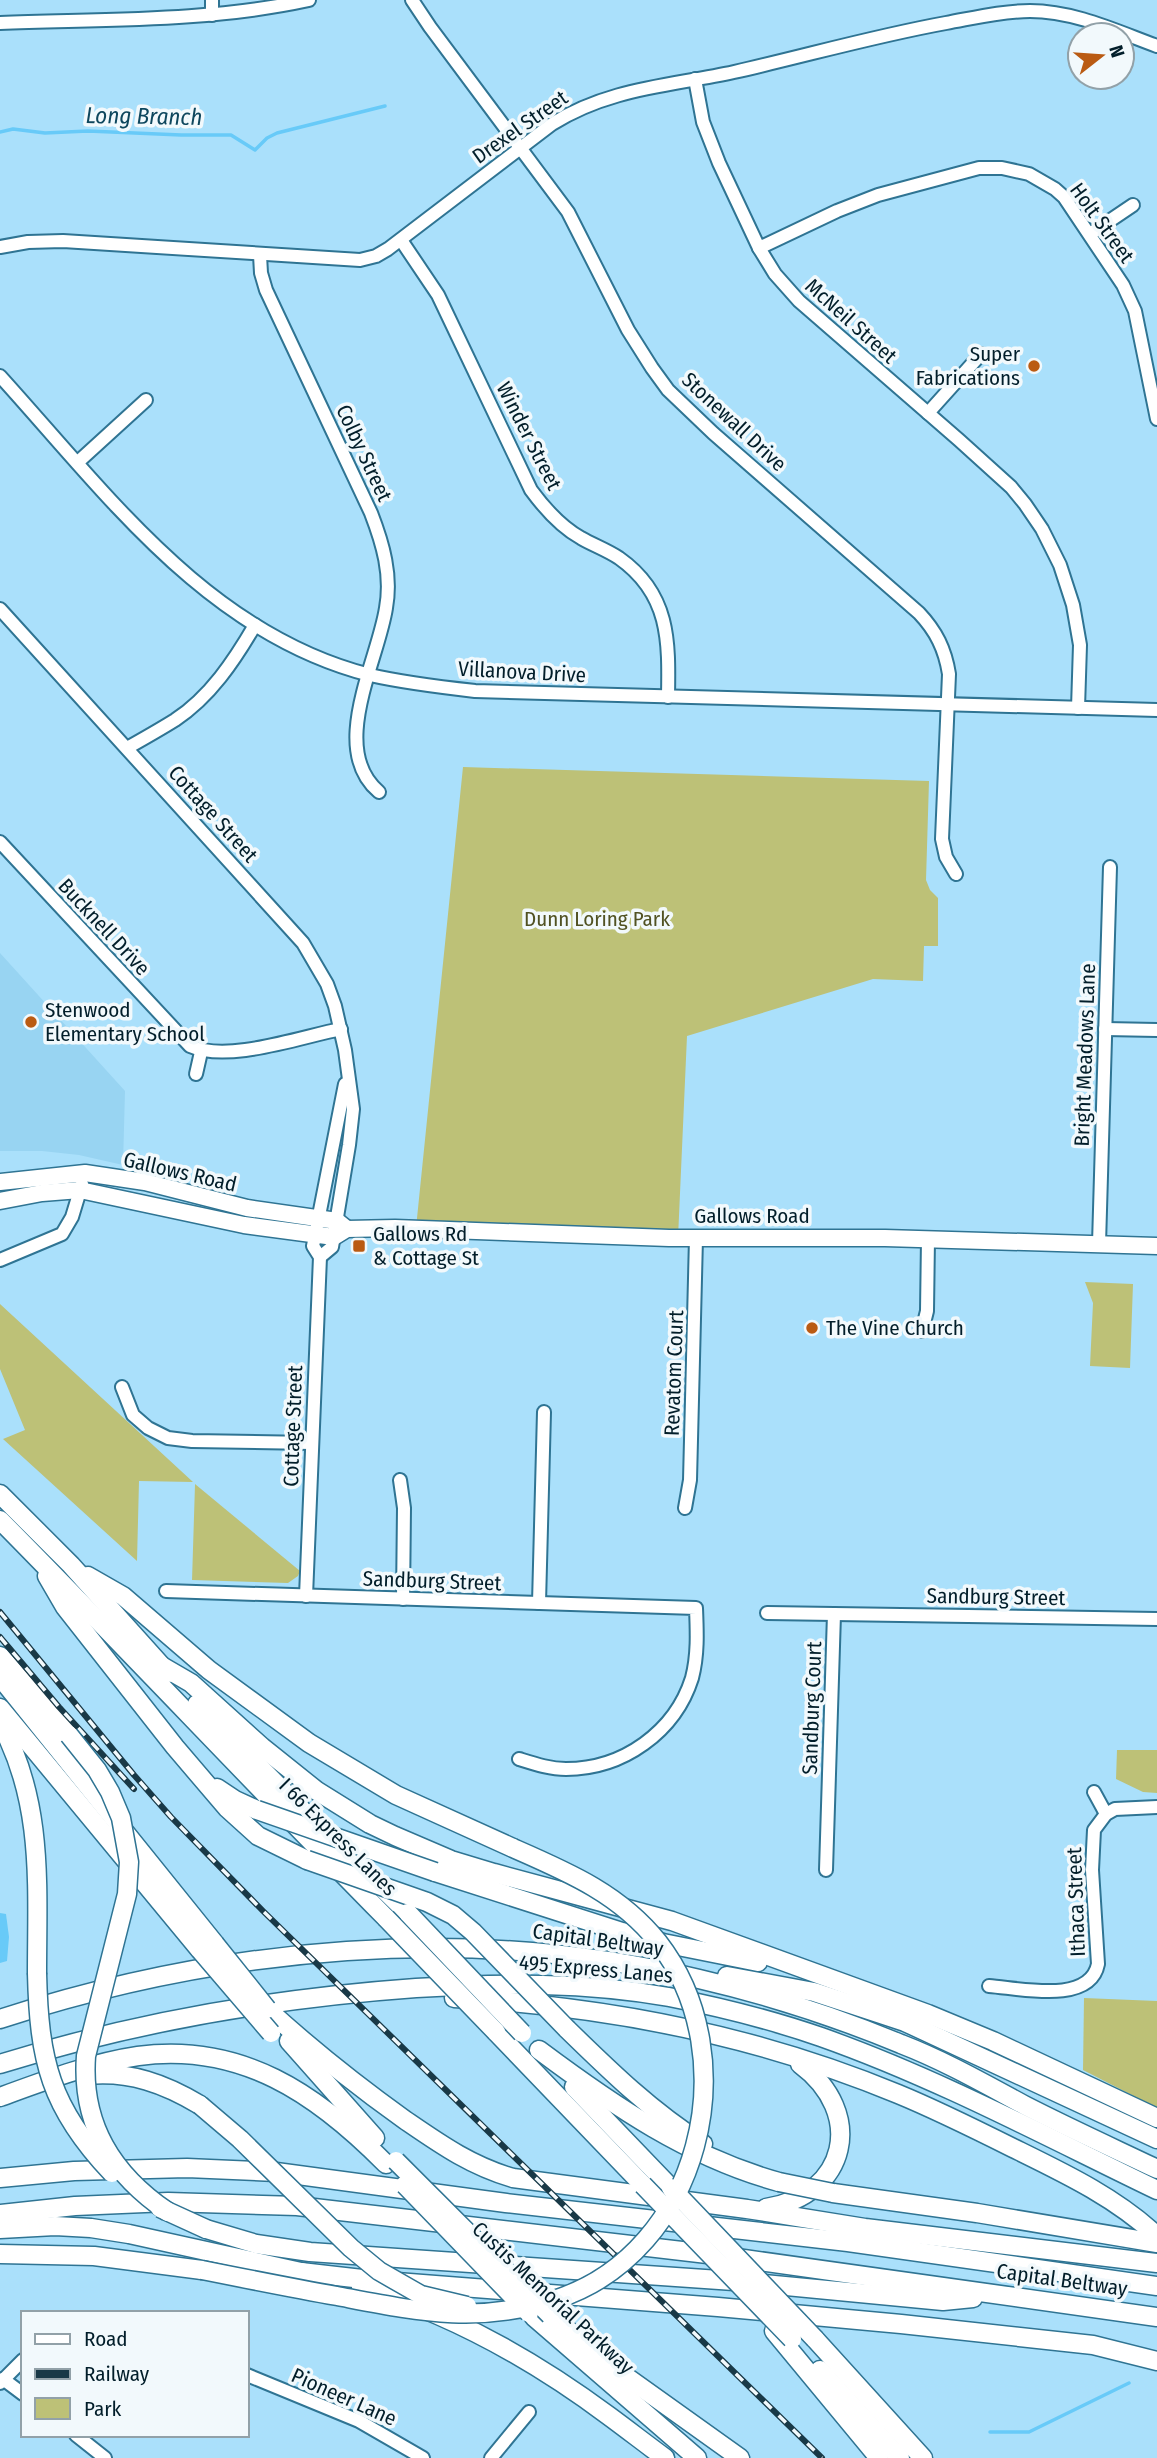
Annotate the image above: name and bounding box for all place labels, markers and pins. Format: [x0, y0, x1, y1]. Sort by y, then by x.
place label: Super Fabrications [916, 341, 1021, 391]
marker: Super Fabrications [1026, 358, 1042, 374]
place label: Stenwood Elementary School [45, 997, 205, 1047]
marker: Stenwood Elementary School [23, 1014, 39, 1030]
place label: Gallows Rd & Cottage St [373, 1221, 479, 1271]
marker: Gallows Rd & Cottage St [351, 1238, 367, 1254]
place label: The Vine Church [826, 1315, 964, 1341]
marker: The Vine Church [804, 1320, 820, 1336]

